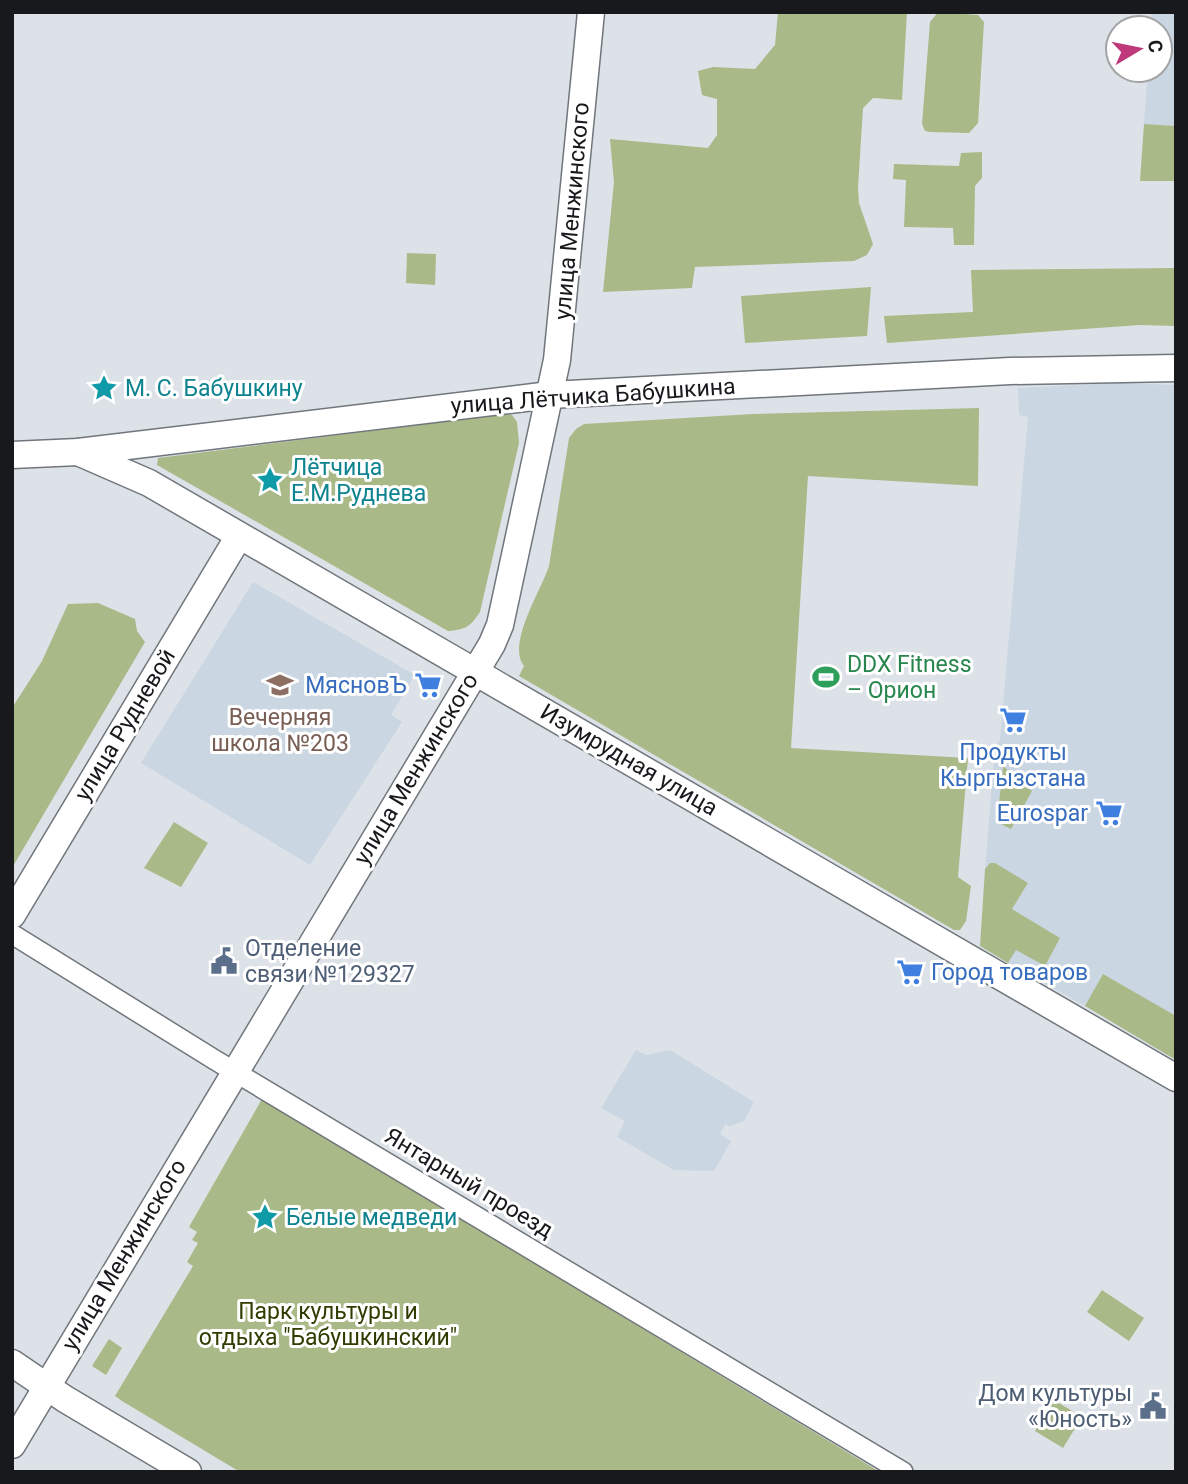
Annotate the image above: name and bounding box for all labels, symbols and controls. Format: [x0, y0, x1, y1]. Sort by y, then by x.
north arrow [1104, 14, 1174, 84]
text: С [1143, 38, 1168, 54]
street label: улица Менжинского [549, 101, 595, 321]
place icon: М. С. Бабушкину [89, 373, 119, 403]
street label: улица Лётчика Бабушкина [450, 373, 736, 419]
place label: М. С. Бабушкину [125, 375, 303, 402]
place label: Лётчица Е.М.Руднева [291, 454, 426, 507]
place icon: Лётчица Е.М.Руднева [255, 465, 285, 495]
street label: улица Рудневой [69, 644, 181, 806]
place label: DDX Fitness – Орион [847, 651, 972, 704]
sports icon: DDX Fitness – Орион [811, 662, 841, 692]
street label: улица Менжинского [348, 668, 484, 870]
school or university icon: Вечерняя школа №203 [265, 670, 295, 700]
supermarket icon: МясновЪ [413, 670, 443, 700]
place label: МясновЪ [305, 672, 407, 699]
street label: Изумрудная улица [536, 698, 722, 822]
place label: Вечерняя школа №203 [211, 704, 349, 757]
supermarket icon: Продукты Кыргызстана [998, 705, 1028, 735]
place label: Продукты Кыргызстана [940, 739, 1086, 792]
supermarket icon: Eurospar [1094, 798, 1124, 828]
place label: Eurospar [997, 800, 1088, 827]
place label: Отделение связи №129327 [245, 935, 415, 988]
public building icon: Отделение связи №129327 [209, 946, 239, 976]
supermarket icon: Город товаров [895, 957, 925, 987]
place label: Город товаров [931, 959, 1088, 986]
street label: Янтарный проезд [380, 1122, 558, 1244]
street label: улица Менжинского [56, 1154, 192, 1356]
place icon: Белые медведи [250, 1202, 280, 1232]
place label: Белые медведи [286, 1204, 457, 1231]
park label: Парк культуры и отдыха "Бабушкинский" [199, 1298, 457, 1351]
place label: Дом культуры «Юность» [978, 1380, 1132, 1433]
public building icon: Дом культуры «Юность» [1138, 1391, 1168, 1421]

